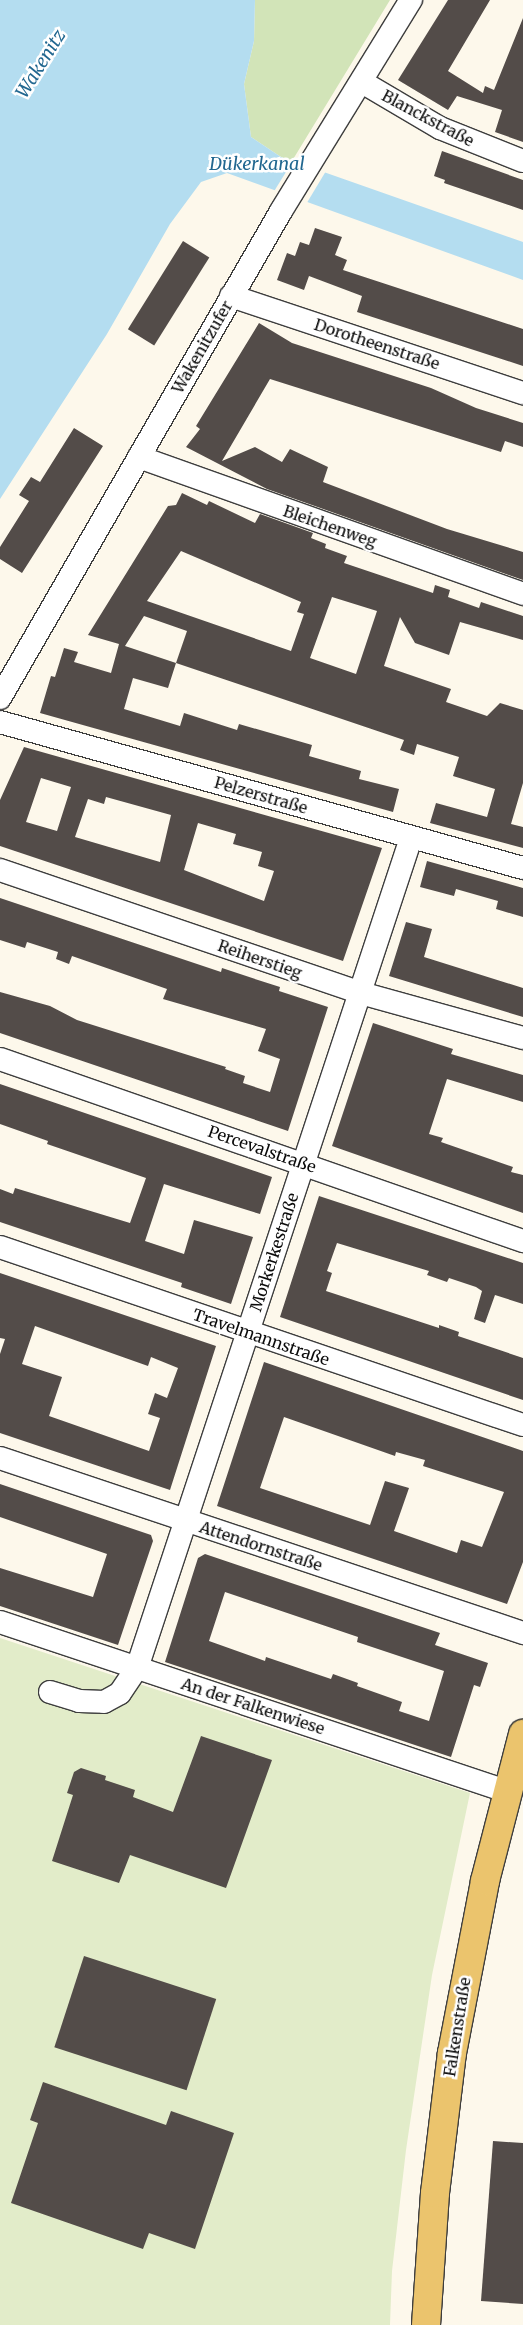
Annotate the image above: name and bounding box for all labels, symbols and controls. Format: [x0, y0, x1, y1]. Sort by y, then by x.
water label: Wakenitz [12, 26, 70, 102]
street label: Blanckstraße [379, 86, 477, 150]
water label: Dükerkanal [209, 153, 305, 175]
street label: Wakenitzufer [168, 297, 236, 397]
street label: Dorotheenstraße [312, 315, 442, 373]
street label: Bleichenweg [281, 501, 379, 551]
street label: Pelzerstraße [212, 773, 310, 817]
street label: Reiherstieg [215, 936, 305, 982]
street label: Percevalstraße [205, 1122, 319, 1176]
street label: Morkerkestraße [246, 1190, 302, 1314]
street label: Travelmannstraße [190, 1305, 332, 1369]
street label: Attendornstraße [197, 1517, 325, 1575]
street label: An der Falkenwiese [179, 1674, 327, 1738]
street label: Falkenstraße [440, 1976, 474, 2078]

